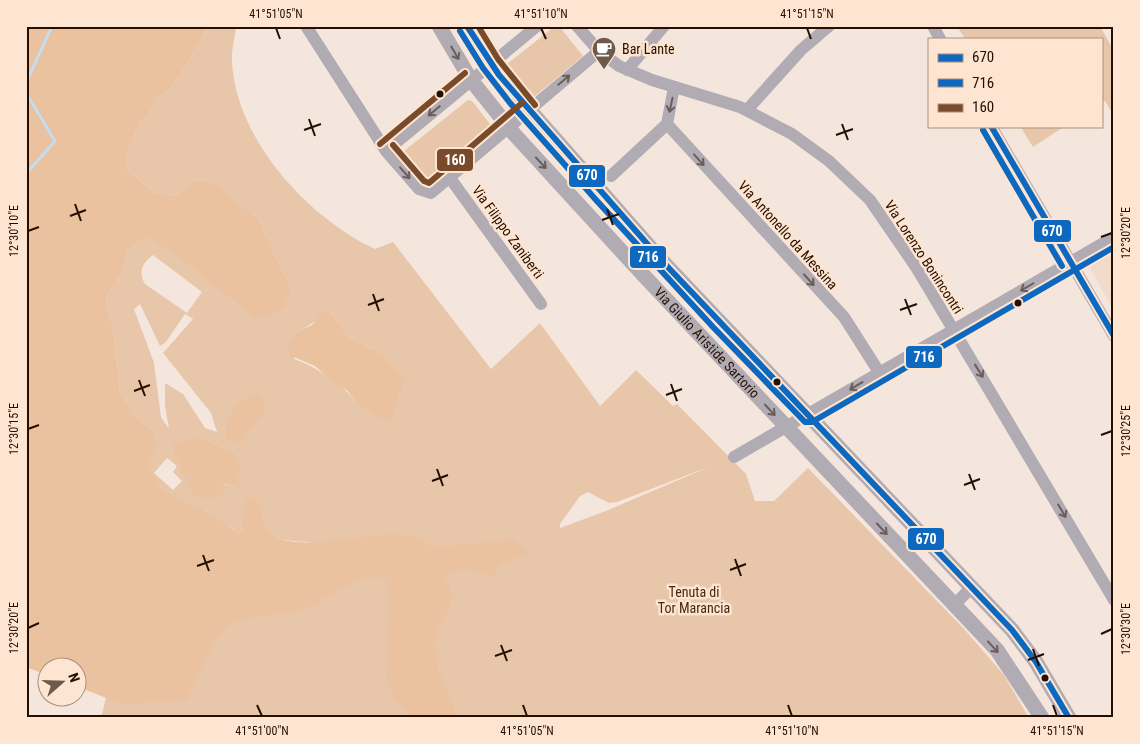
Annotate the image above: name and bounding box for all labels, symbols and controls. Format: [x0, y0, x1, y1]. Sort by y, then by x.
text: 41°51'05"N [249, 7, 303, 21]
text: 41°51'10"N [514, 7, 568, 21]
text: 41°51'15"N [780, 7, 834, 21]
cafe icon: Bar Lante [591, 36, 617, 70]
legend [928, 38, 1102, 128]
place label: Bar Lante [622, 41, 675, 57]
one-way arrow [450, 46, 460, 60]
text: 670 [972, 48, 994, 66]
text: 716 [972, 74, 994, 92]
one-way arrow [557, 75, 570, 86]
unlabelled marker [435, 89, 445, 99]
one-way arrow [665, 97, 675, 113]
text: 160 [972, 98, 994, 116]
one-way arrow [427, 106, 440, 117]
line badge: 160 [436, 148, 474, 172]
text: 160 [444, 152, 466, 168]
one-way arrow [694, 153, 705, 166]
one-way arrow [535, 157, 547, 170]
line badge: 670 [568, 164, 606, 188]
one-way arrow [399, 166, 410, 179]
text: 670 [576, 167, 598, 183]
street label: Via Antonello da Messina [735, 177, 841, 293]
street label: Via Filippo Zaniberti [469, 182, 547, 282]
street label: Via Lorenzo Bonincontri [881, 197, 967, 317]
text: 12°30'10"E [7, 205, 21, 257]
text: 12°30'20"E [1119, 207, 1133, 259]
line badge: 670 [1033, 219, 1072, 243]
text: 670 [1041, 223, 1063, 239]
line badge: 716 [629, 245, 667, 269]
text: 716 [637, 249, 659, 265]
one-way arrow [803, 273, 815, 286]
one-way arrow [1021, 282, 1035, 292]
street label: Via Giulio Aristide Sartorio [651, 284, 763, 401]
unlabelled marker [1013, 298, 1023, 308]
line badge: 716 [905, 345, 943, 369]
text: 716 [913, 349, 935, 365]
one-way arrow [975, 364, 985, 378]
unlabelled marker [772, 377, 782, 387]
one-way arrow [850, 381, 864, 391]
text: 12°30'15"E [7, 403, 21, 455]
one-way arrow [764, 404, 776, 417]
text: 12°30'25"E [1119, 405, 1133, 457]
one-way arrow [1057, 504, 1067, 518]
one-way arrow [876, 522, 888, 535]
line badge: 670 [907, 527, 945, 551]
text: 670 [915, 531, 937, 547]
park label: Tenuta di Tor Marancia [658, 584, 730, 616]
text: 12°30'20"E [7, 602, 21, 654]
text: 12°30'30"E [1119, 603, 1133, 655]
one-way arrow [987, 641, 999, 653]
north arrow [38, 656, 88, 706]
text: N [65, 671, 83, 684]
unlabelled marker [1040, 673, 1050, 683]
text: 41°51'00"N [235, 724, 289, 738]
text: 41°51'05"N [500, 724, 554, 738]
text: 41°51'10"N [765, 724, 819, 738]
text: 41°51'15"N [1030, 724, 1084, 738]

